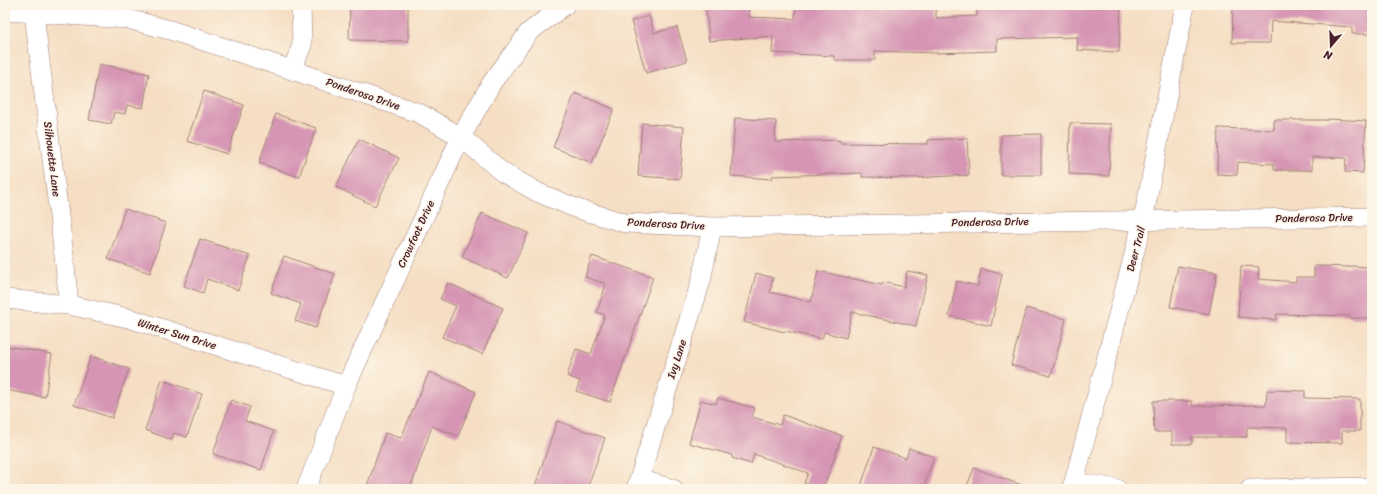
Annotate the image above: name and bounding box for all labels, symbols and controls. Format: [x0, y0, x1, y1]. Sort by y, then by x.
north arrow [1311, 26, 1351, 66]
text: N [1321, 45, 1336, 66]
street label: Ponderosa Drive [323, 72, 403, 116]
street label: Silhouette Lane [38, 120, 66, 198]
street label: Crowfoot Drive [392, 197, 440, 271]
street label: Ponderosa Drive [1275, 208, 1354, 228]
street label: Ponderosa Drive [627, 212, 706, 236]
street label: Ponderosa Drive [951, 212, 1030, 232]
street label: Deer Trail [1121, 223, 1151, 274]
street label: Winter Sun Drive [135, 313, 219, 355]
street label: Ivy Lane [661, 337, 692, 382]

